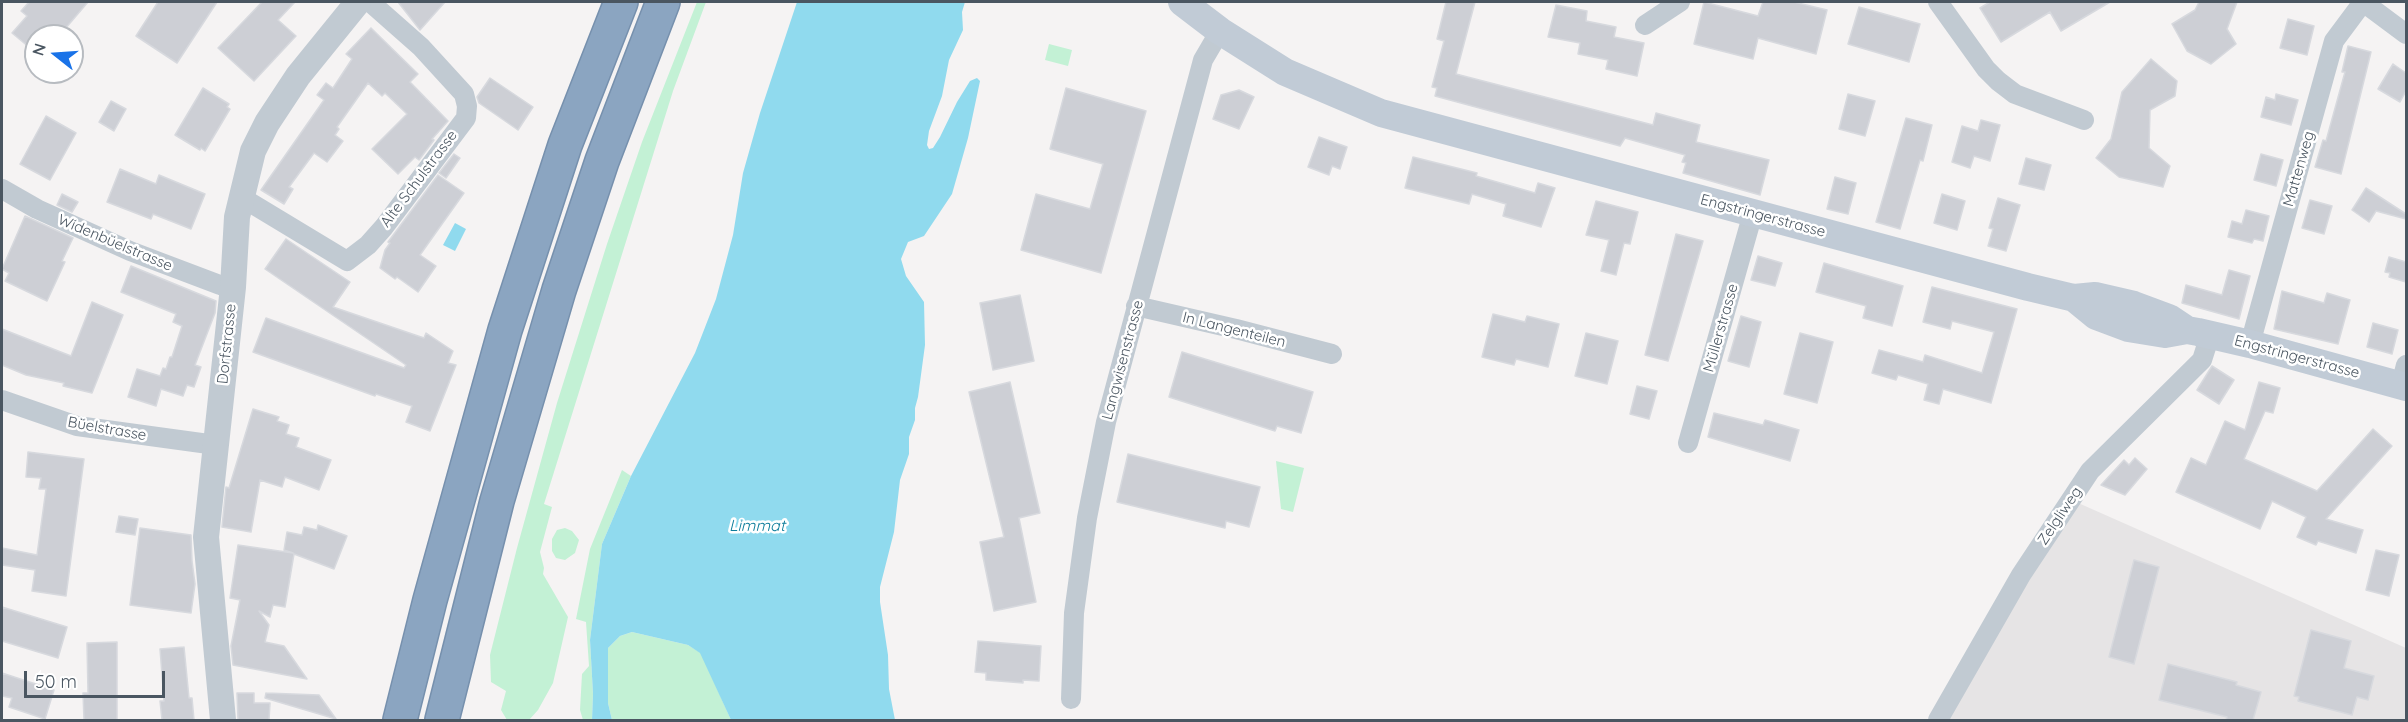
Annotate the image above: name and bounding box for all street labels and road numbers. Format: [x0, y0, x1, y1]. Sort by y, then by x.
street label: Alte Schulstrasse [377, 127, 461, 231]
street label: Mattenweg [2280, 129, 2318, 209]
street label: Engstringerstrasse [1698, 191, 1828, 241]
street label: Widenbüelstrasse [55, 211, 175, 275]
street label: Müllerstrasse [1700, 282, 1742, 374]
street label: Langwisenstrasse [1098, 298, 1148, 422]
street label: Dorfstrasse [214, 303, 240, 385]
street label: In Langenteilen [1181, 308, 1287, 352]
street label: Engstringerstrasse [2232, 332, 2362, 382]
street label: Büelstrasse [66, 413, 148, 445]
street label: Zelgliweg [2034, 483, 2086, 549]

